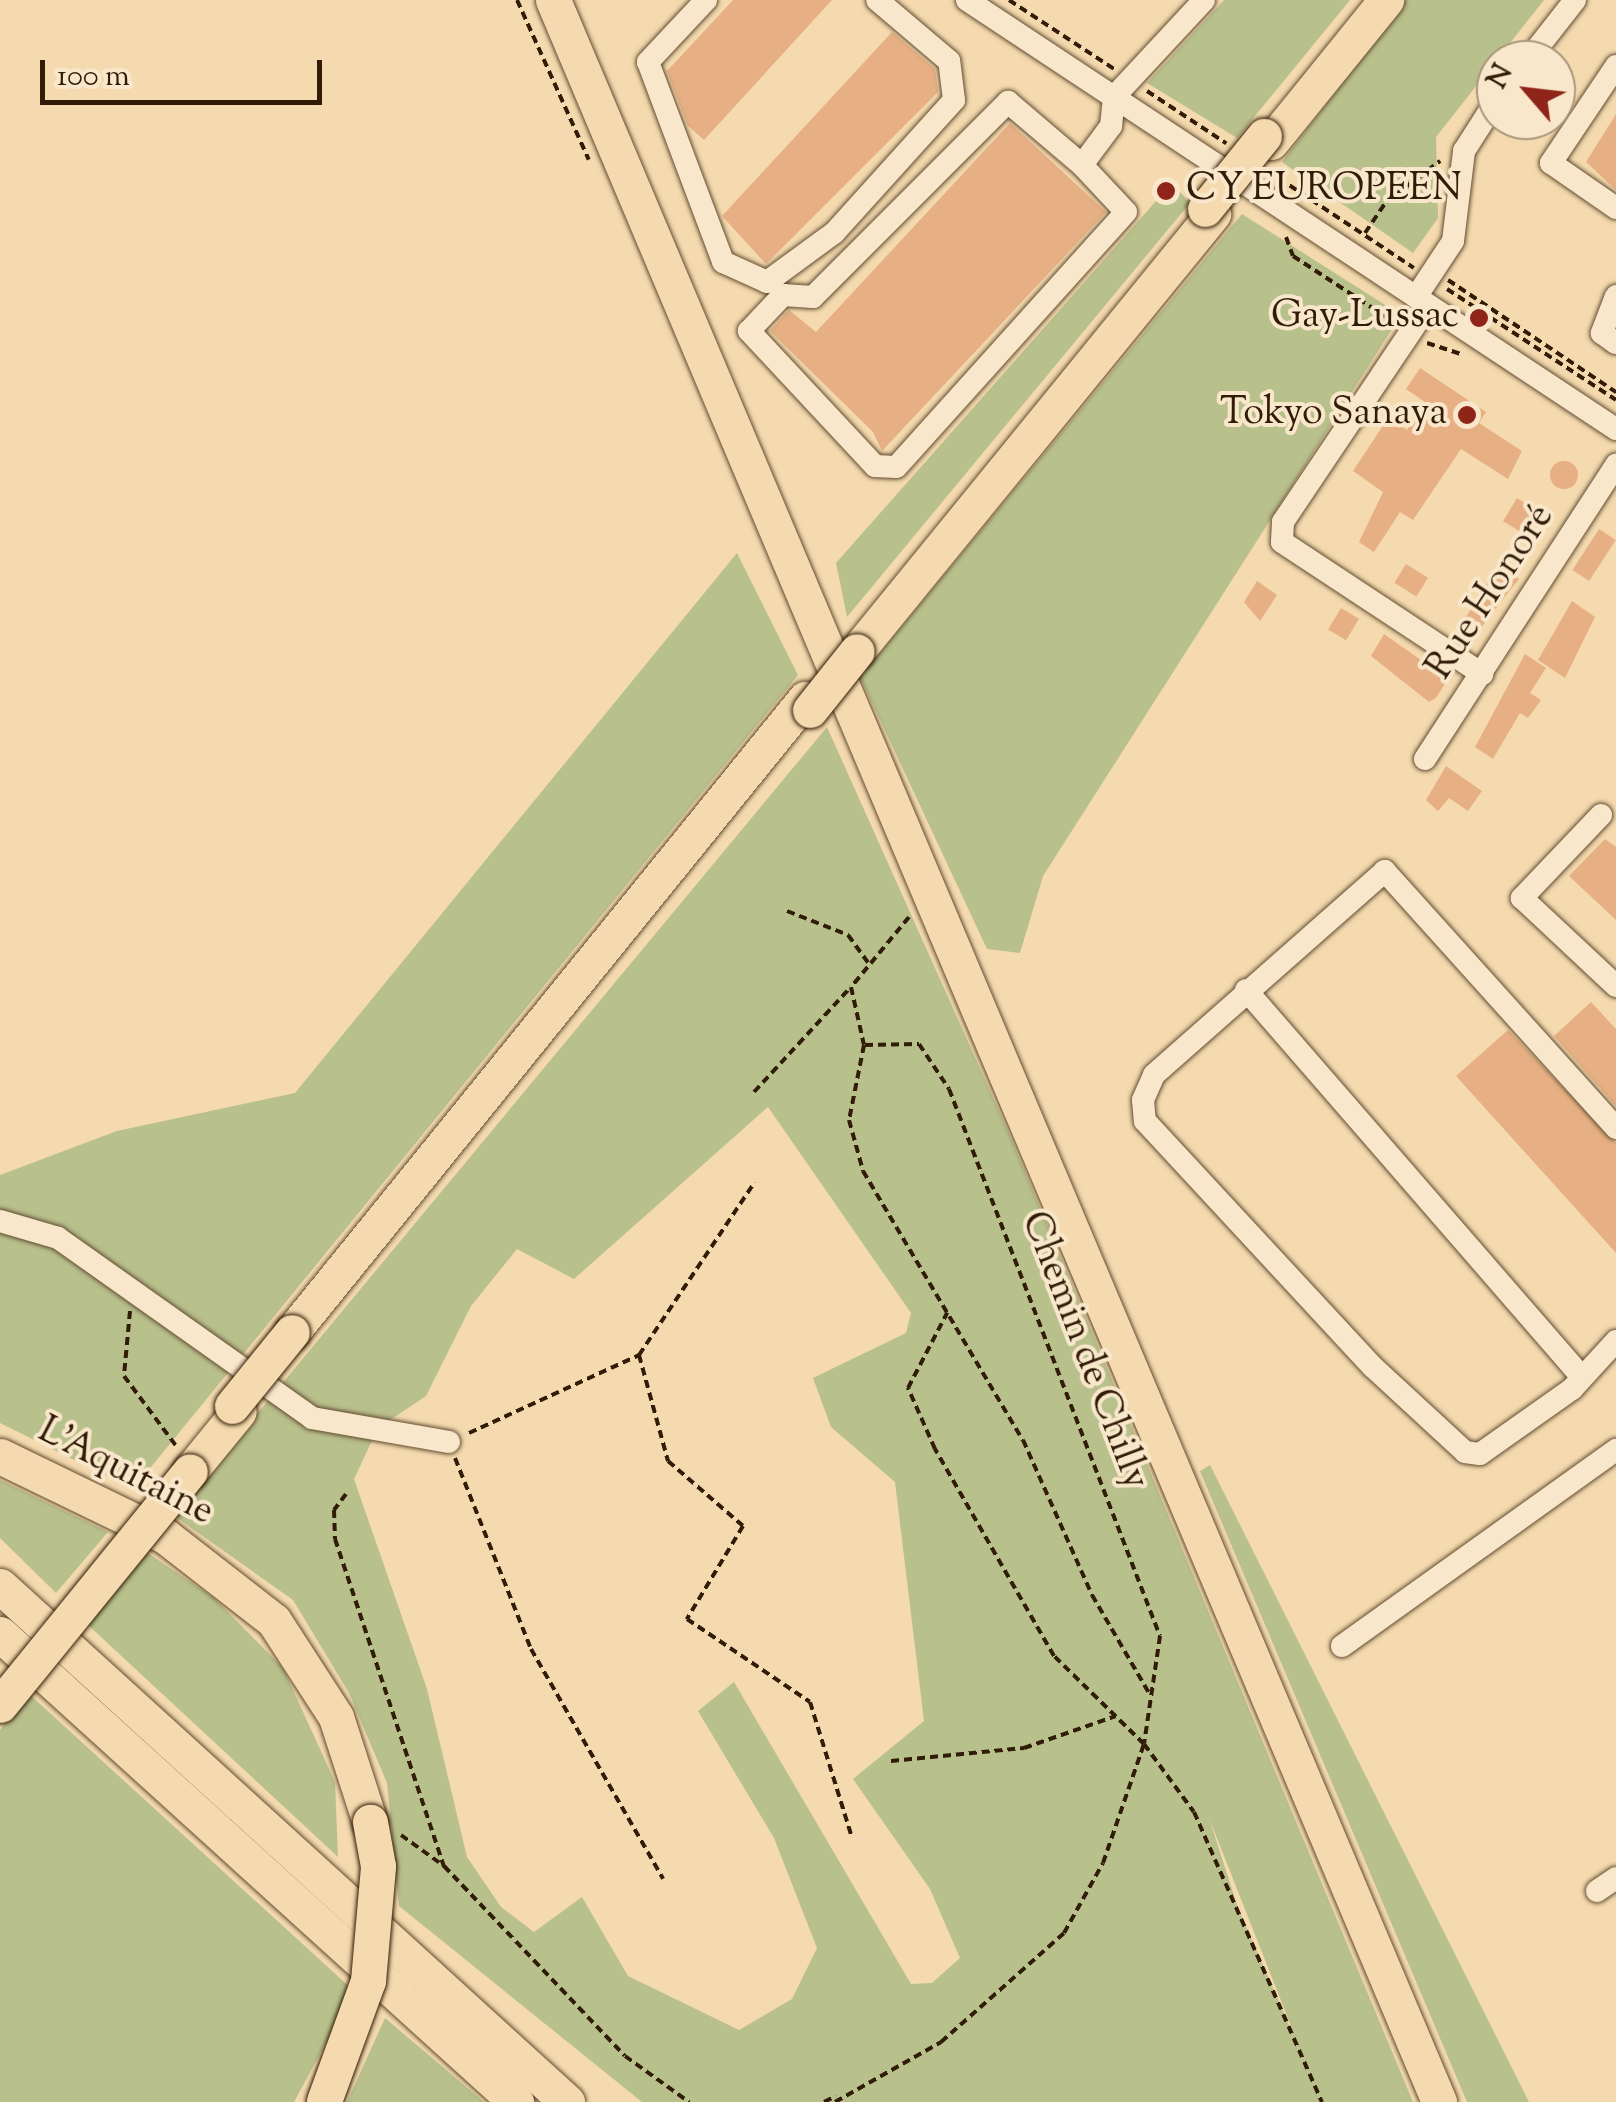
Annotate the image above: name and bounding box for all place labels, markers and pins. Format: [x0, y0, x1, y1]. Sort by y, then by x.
place label: CY EUROPEEN [1186, 168, 1462, 214]
marker: CY EUROPEEN [1155, 180, 1177, 202]
place label: Gay-Lussac [1271, 295, 1459, 341]
marker: Gay-Lussac [1468, 307, 1490, 329]
place label: Tokyo Sanaya [1220, 392, 1447, 438]
marker: Tokyo Sanaya [1456, 404, 1478, 426]

